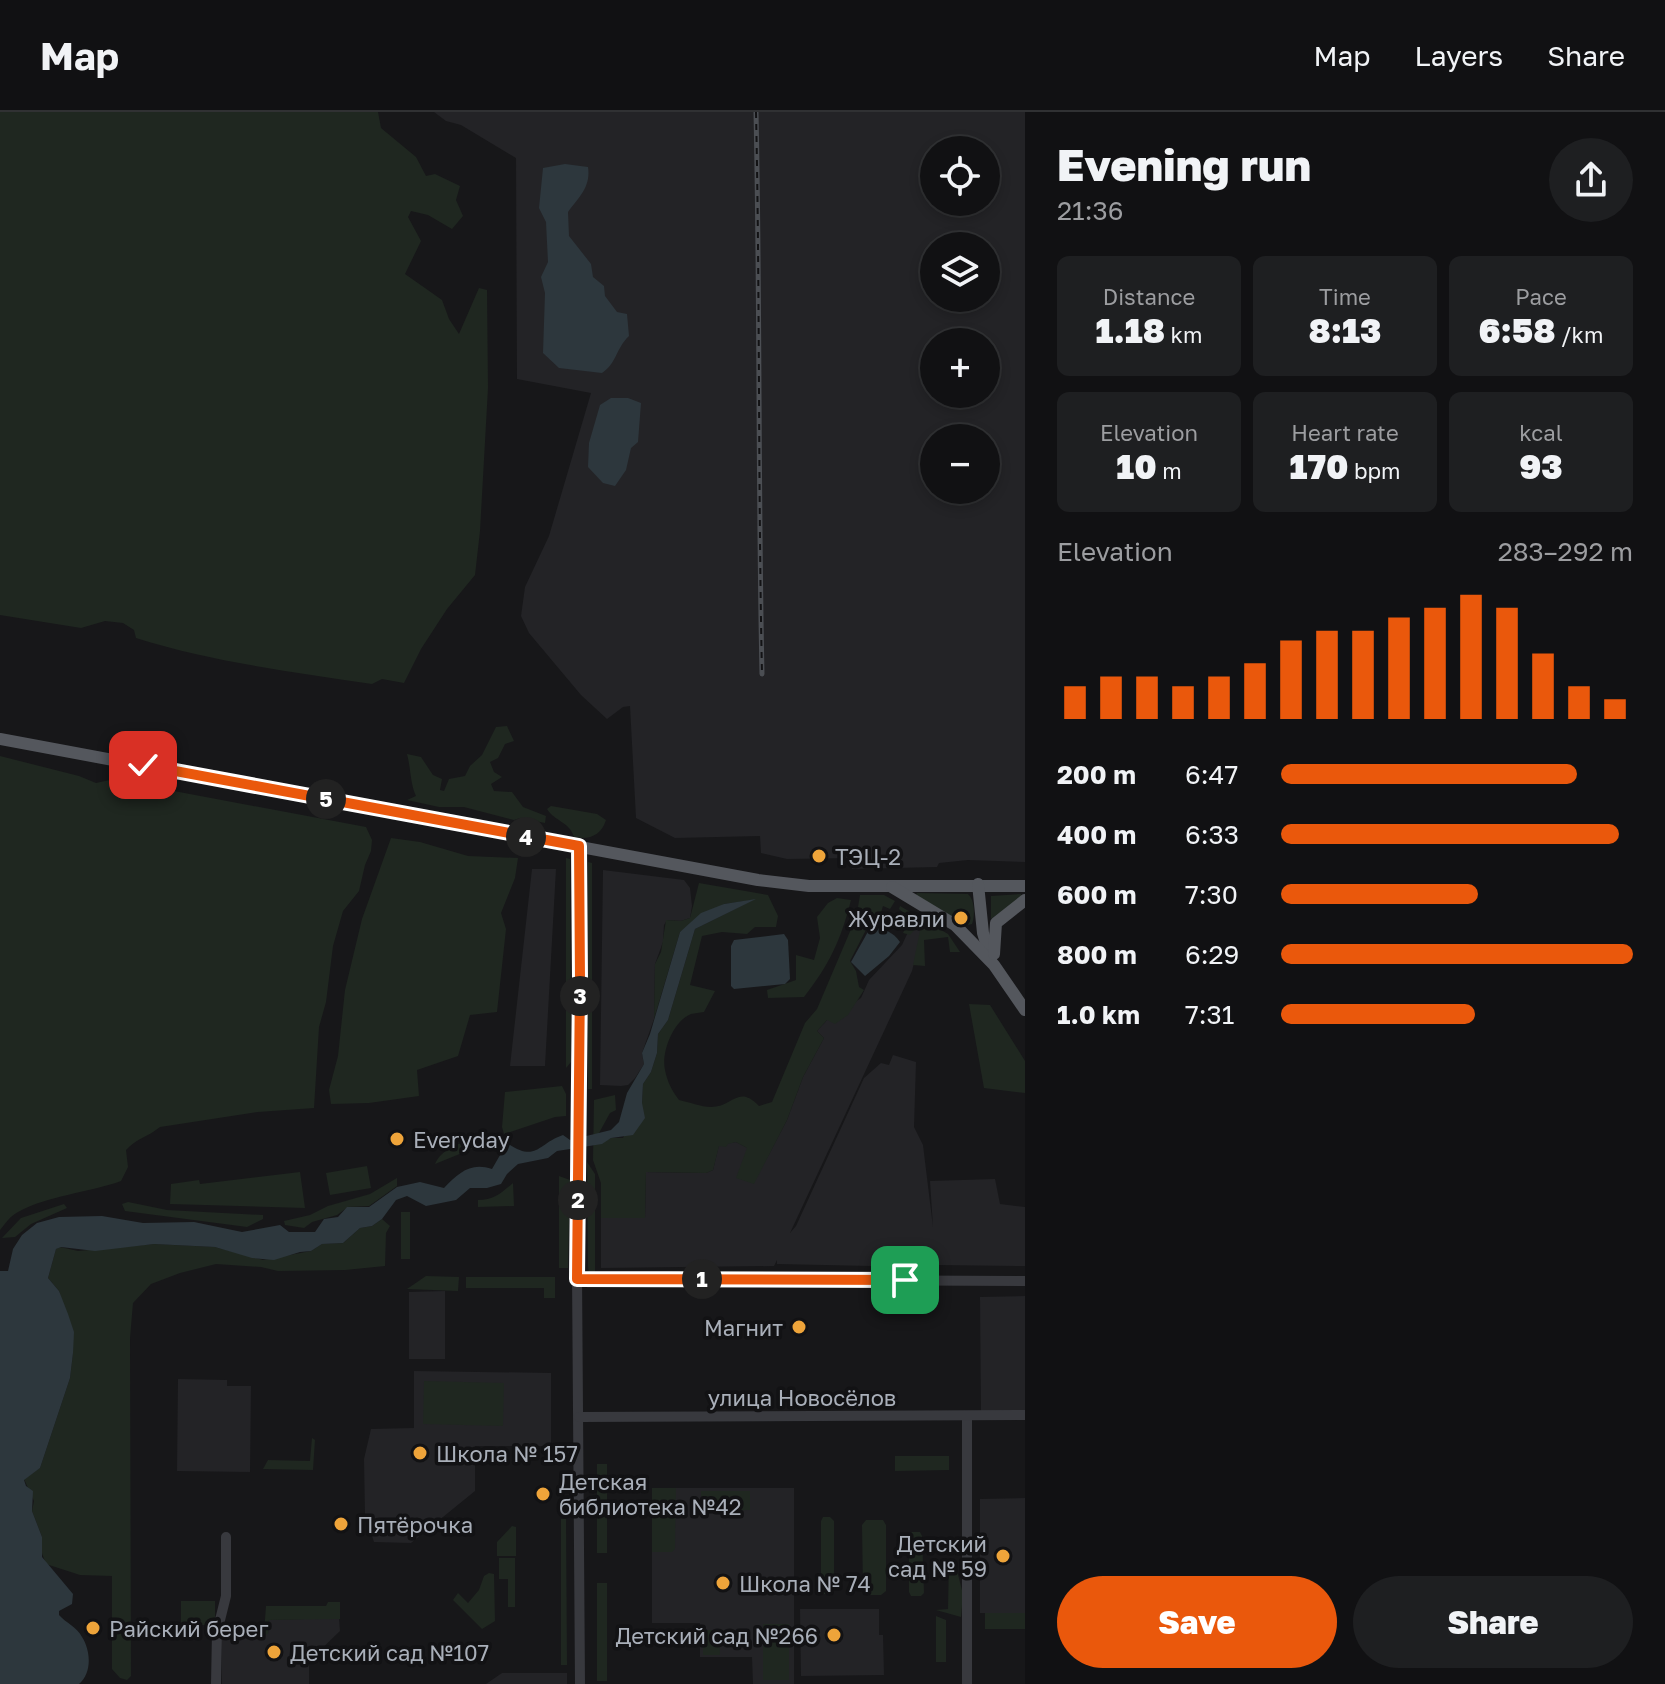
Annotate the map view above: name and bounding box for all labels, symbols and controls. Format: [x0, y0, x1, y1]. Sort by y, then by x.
text: Map [40, 33, 119, 78]
text: Map [1313, 39, 1371, 72]
text: Layers [1415, 39, 1503, 72]
text: Share [1547, 39, 1625, 72]
map controls [920, 136, 1000, 504]
button: locate [920, 136, 1000, 216]
text: Evening run [1057, 138, 1311, 191]
button: share [1549, 138, 1633, 222]
text: 21:36 [1057, 195, 1123, 226]
button: layers [920, 232, 1000, 312]
text: Distance [1103, 283, 1195, 310]
text: Time [1319, 283, 1371, 310]
text: Pace [1515, 283, 1567, 310]
text: 1.18 [1096, 310, 1165, 350]
text: 8:13 [1309, 310, 1381, 350]
text: 6:58 [1479, 310, 1556, 350]
text: km [1165, 321, 1202, 348]
text: /km [1556, 321, 1603, 348]
button: + [920, 328, 1000, 408]
text: Elevation [1100, 419, 1198, 446]
text: Heart rate [1291, 419, 1399, 446]
text: kcal [1519, 419, 1563, 446]
button: − [920, 424, 1000, 504]
text: 10 [1116, 446, 1157, 486]
text: 170 [1289, 446, 1348, 486]
text: 93 [1519, 446, 1563, 486]
text: m [1157, 457, 1182, 484]
text: bpm [1348, 457, 1401, 484]
text: Elevation [1057, 536, 1173, 567]
text: 283–292 m [1498, 536, 1633, 567]
pin [109, 731, 177, 799]
icon: check [121, 743, 165, 787]
text: 200 m [1057, 759, 1136, 790]
text: 6:47 [1185, 759, 1238, 790]
pin: 5 [306, 779, 346, 819]
text: 5 [319, 785, 333, 812]
pin: 4 [506, 817, 546, 857]
text: 400 m [1057, 819, 1136, 850]
text: 6:33 [1185, 819, 1239, 850]
text: 4 [519, 823, 533, 850]
place label: ТЭЦ-2 [835, 843, 901, 870]
marker: ТЭЦ-2 [810, 847, 828, 865]
text: 600 m [1057, 879, 1137, 910]
text: 7:30 [1185, 879, 1238, 910]
place label: Журавли [848, 905, 945, 932]
marker: Журавли [952, 909, 970, 927]
text: 800 m [1057, 939, 1137, 970]
text: 6:29 [1185, 939, 1239, 970]
pin: 3 [560, 976, 600, 1016]
text: 3 [573, 982, 587, 1009]
text: 1.0 km [1057, 999, 1140, 1030]
text: 7:31 [1185, 999, 1234, 1030]
place label: Everyday [413, 1126, 510, 1153]
marker: Everyday [388, 1130, 406, 1148]
pin: 2 [558, 1180, 598, 1220]
text: 2 [571, 1186, 585, 1213]
pin [871, 1246, 939, 1314]
icon: arrive [883, 1258, 927, 1302]
pin: 1 [682, 1259, 722, 1299]
text: 1 [696, 1265, 708, 1292]
place label: Магнит [704, 1314, 783, 1341]
marker: Магнит [790, 1318, 808, 1336]
street label: улица Новосёлов [708, 1384, 896, 1411]
place label: Школа № 157 [436, 1440, 578, 1467]
marker: Школа № 157 [411, 1444, 429, 1462]
place label: Детская библиотека №42 [559, 1468, 742, 1520]
marker: Детская библиотека №42 [534, 1485, 552, 1503]
place label: Пятёрочка [357, 1511, 473, 1538]
marker: Пятёрочка [332, 1515, 350, 1533]
place label: Детский сад № 59 [888, 1530, 987, 1582]
marker: Детский сад № 59 [994, 1547, 1012, 1565]
place label: Школа № 74 [739, 1570, 871, 1597]
marker: Школа № 74 [714, 1574, 732, 1592]
button: Save [1057, 1576, 1337, 1668]
button: Share [1353, 1576, 1633, 1668]
place label: Райский берег [109, 1615, 269, 1642]
marker: Райский берег [84, 1619, 102, 1637]
place label: Детский сад №266 [615, 1622, 818, 1649]
marker: Детский сад №266 [825, 1626, 843, 1644]
place label: Детский сад №107 [290, 1639, 489, 1666]
marker: Детский сад №107 [265, 1643, 283, 1661]

